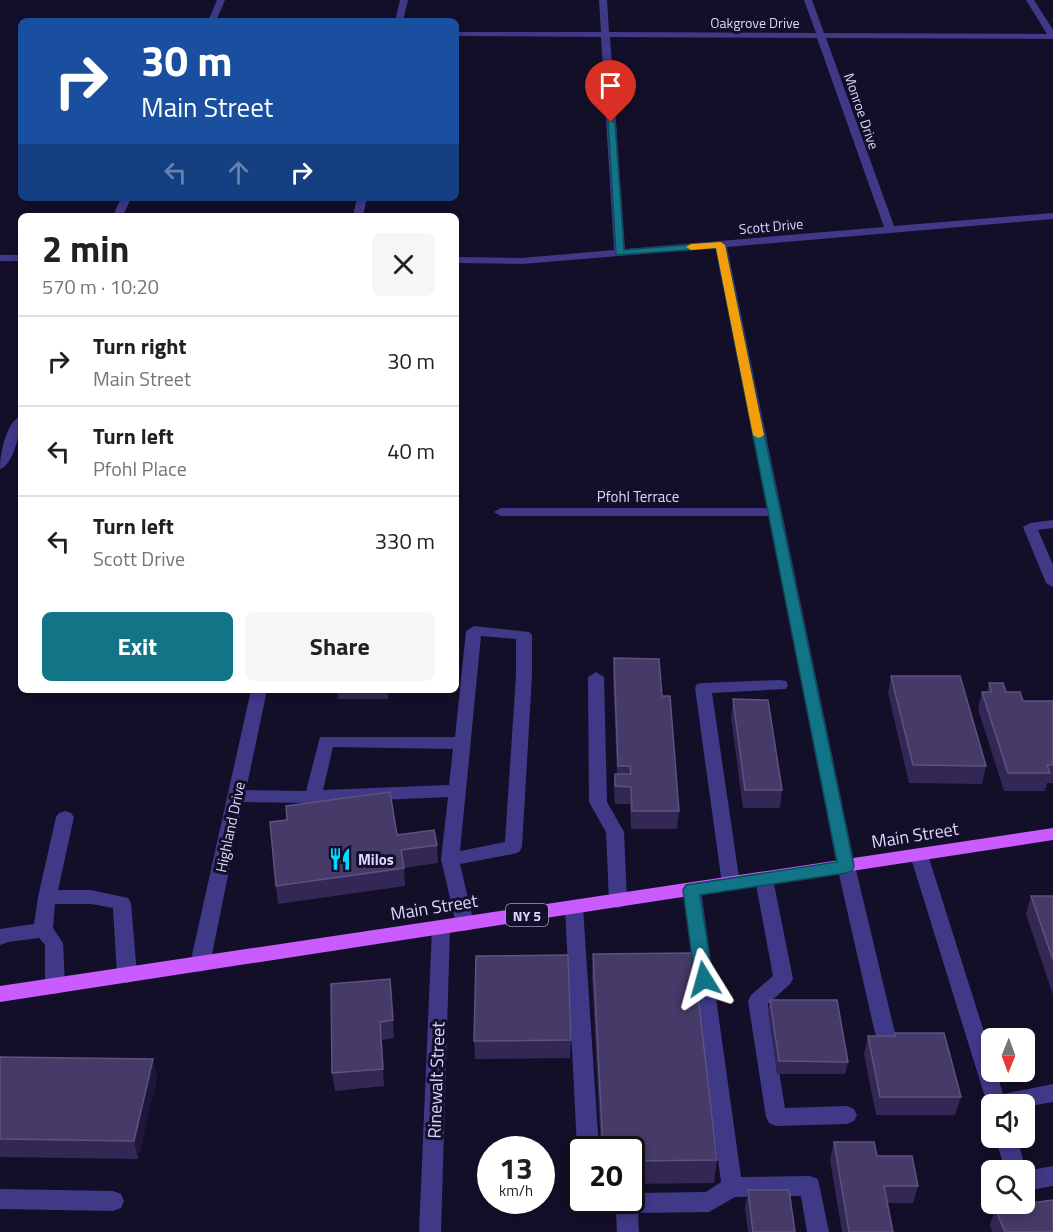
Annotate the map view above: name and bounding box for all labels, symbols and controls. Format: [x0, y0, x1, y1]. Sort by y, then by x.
street label: Oakgrove Drive [710, 12, 800, 33]
text: 30 m [141, 28, 233, 92]
icon: right [42, 42, 120, 120]
pin [585, 60, 636, 122]
icon: arrive [594, 69, 627, 102]
street label: Monroe Drive [839, 70, 885, 152]
text: Main Street [141, 86, 273, 127]
icon: left [159, 156, 192, 189]
icon: ahead [222, 156, 255, 189]
icon: right [285, 156, 318, 189]
street label: Scott Drive [738, 213, 804, 239]
text: 2 min [42, 221, 129, 276]
button: close [372, 233, 435, 296]
text: 570 m · 10:20 [42, 271, 159, 302]
text: Turn right [93, 329, 187, 363]
text: 30 m [387, 344, 435, 378]
icon: right [42, 345, 75, 378]
text: Main Street [93, 363, 191, 394]
text: Turn left [93, 419, 174, 453]
text: 40 m [387, 434, 435, 468]
icon: left [42, 435, 75, 468]
text: Pfohl Place [93, 453, 187, 484]
street label: Pfohl Terrace [597, 485, 679, 508]
text: Turn left [93, 509, 174, 543]
text: 330 m [375, 524, 435, 558]
icon: left [42, 525, 75, 558]
text: Scott Drive [93, 543, 185, 574]
button: Exit [42, 612, 233, 681]
button: Share [245, 612, 435, 681]
street label: Highland Drive [209, 779, 251, 875]
street label: Main Street [869, 815, 961, 855]
restaurant icon: Milos [327, 846, 353, 872]
place label: Milos [358, 848, 394, 871]
street label: Main Street [388, 887, 480, 927]
road number: NY 5 [506, 904, 548, 926]
position arrow [672, 947, 736, 1011]
street label: Rinewalt Street [420, 1020, 452, 1139]
north arrow [981, 1028, 1035, 1082]
map controls [981, 1028, 1035, 1214]
button: sound [981, 1094, 1035, 1148]
speed limit sign: 20 [567, 1136, 645, 1214]
text: 13 [499, 1145, 533, 1191]
button: search [981, 1160, 1035, 1214]
text: km/h [499, 1179, 533, 1202]

